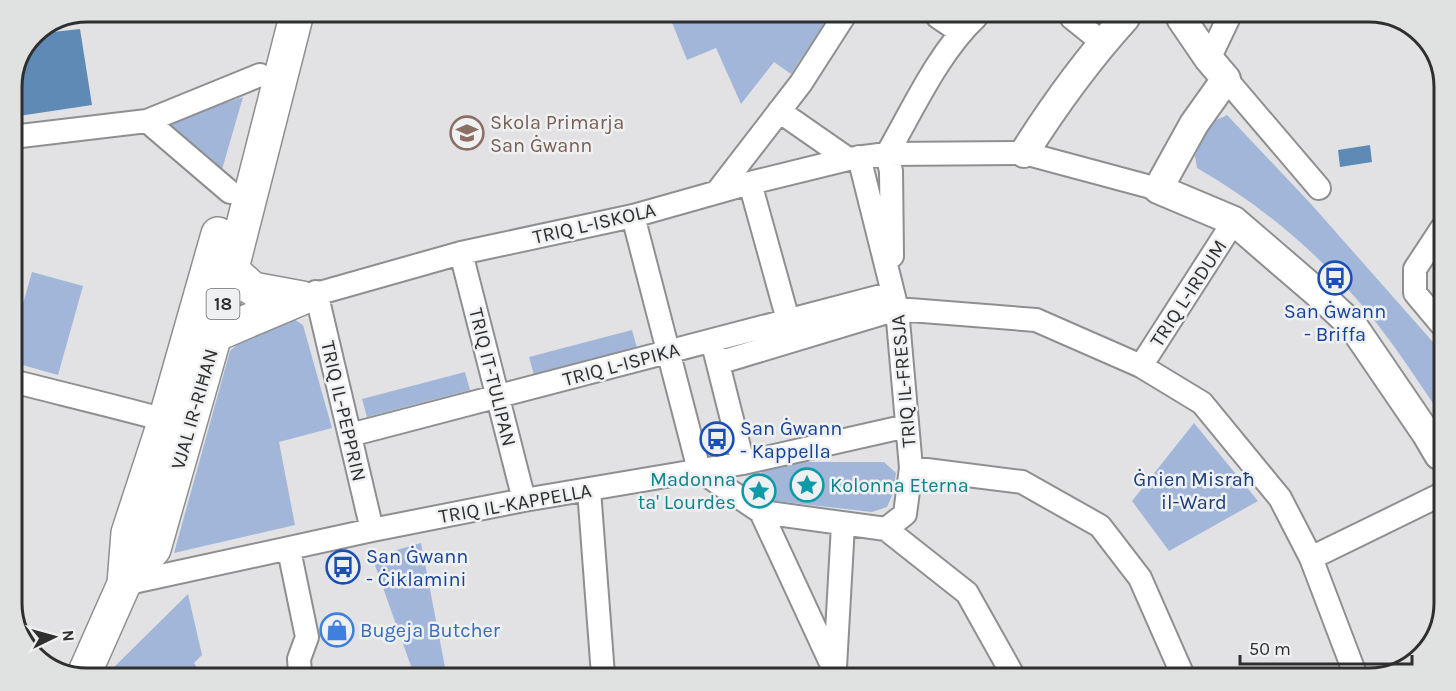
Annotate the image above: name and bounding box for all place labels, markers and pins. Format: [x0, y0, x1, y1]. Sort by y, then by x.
place label: Skola Primarja San Ġwann [490, 111, 624, 157]
school or university icon: Skola Primarja San Ġwann [449, 115, 485, 151]
bus stop icon: San Ġwann - Briffa [1317, 260, 1353, 296]
place label: San Ġwann - Briffa [1284, 300, 1386, 346]
place label: San Ġwann - Kappella [740, 417, 842, 463]
bus stop icon: San Ġwann - Kappella [699, 421, 735, 457]
place icon: Kolonna Eterna [789, 467, 825, 503]
place label: Madonna ta' Lourdes [638, 468, 736, 514]
place icon: Madonna ta' Lourdes [741, 473, 777, 509]
place label: Kolonna Eterna [830, 474, 969, 497]
place label: San Ġwann - Ċiklamini [366, 545, 468, 591]
bus stop icon: San Ġwann - Ċiklamini [325, 549, 361, 585]
shop icon: Bugeja Butcher [319, 612, 355, 648]
place label: Bugeja Butcher [360, 619, 501, 642]

